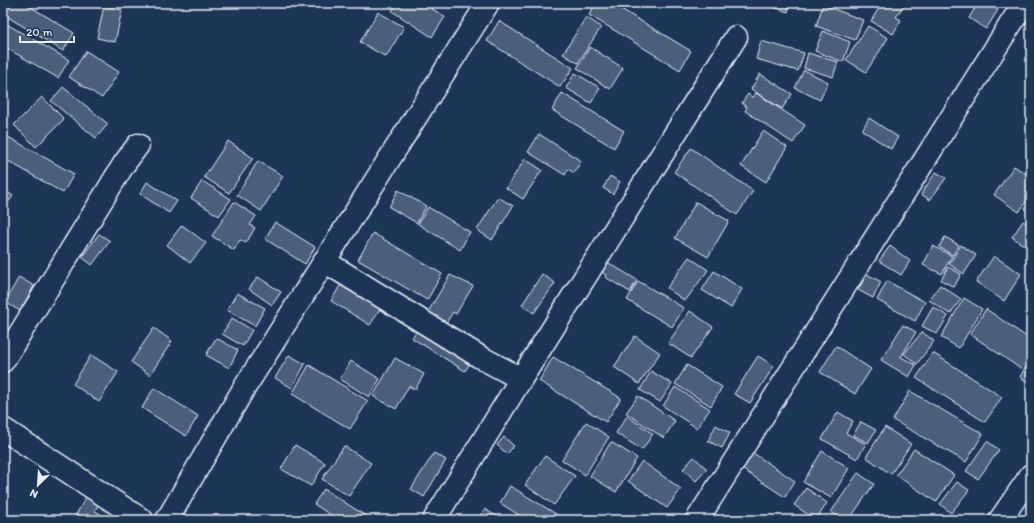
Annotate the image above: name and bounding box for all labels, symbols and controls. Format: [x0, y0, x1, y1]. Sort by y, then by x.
scale bar [20, 18, 74, 44]
text: 20 m [26, 25, 53, 39]
north arrow [18, 465, 58, 505]
text: N [28, 486, 40, 501]

